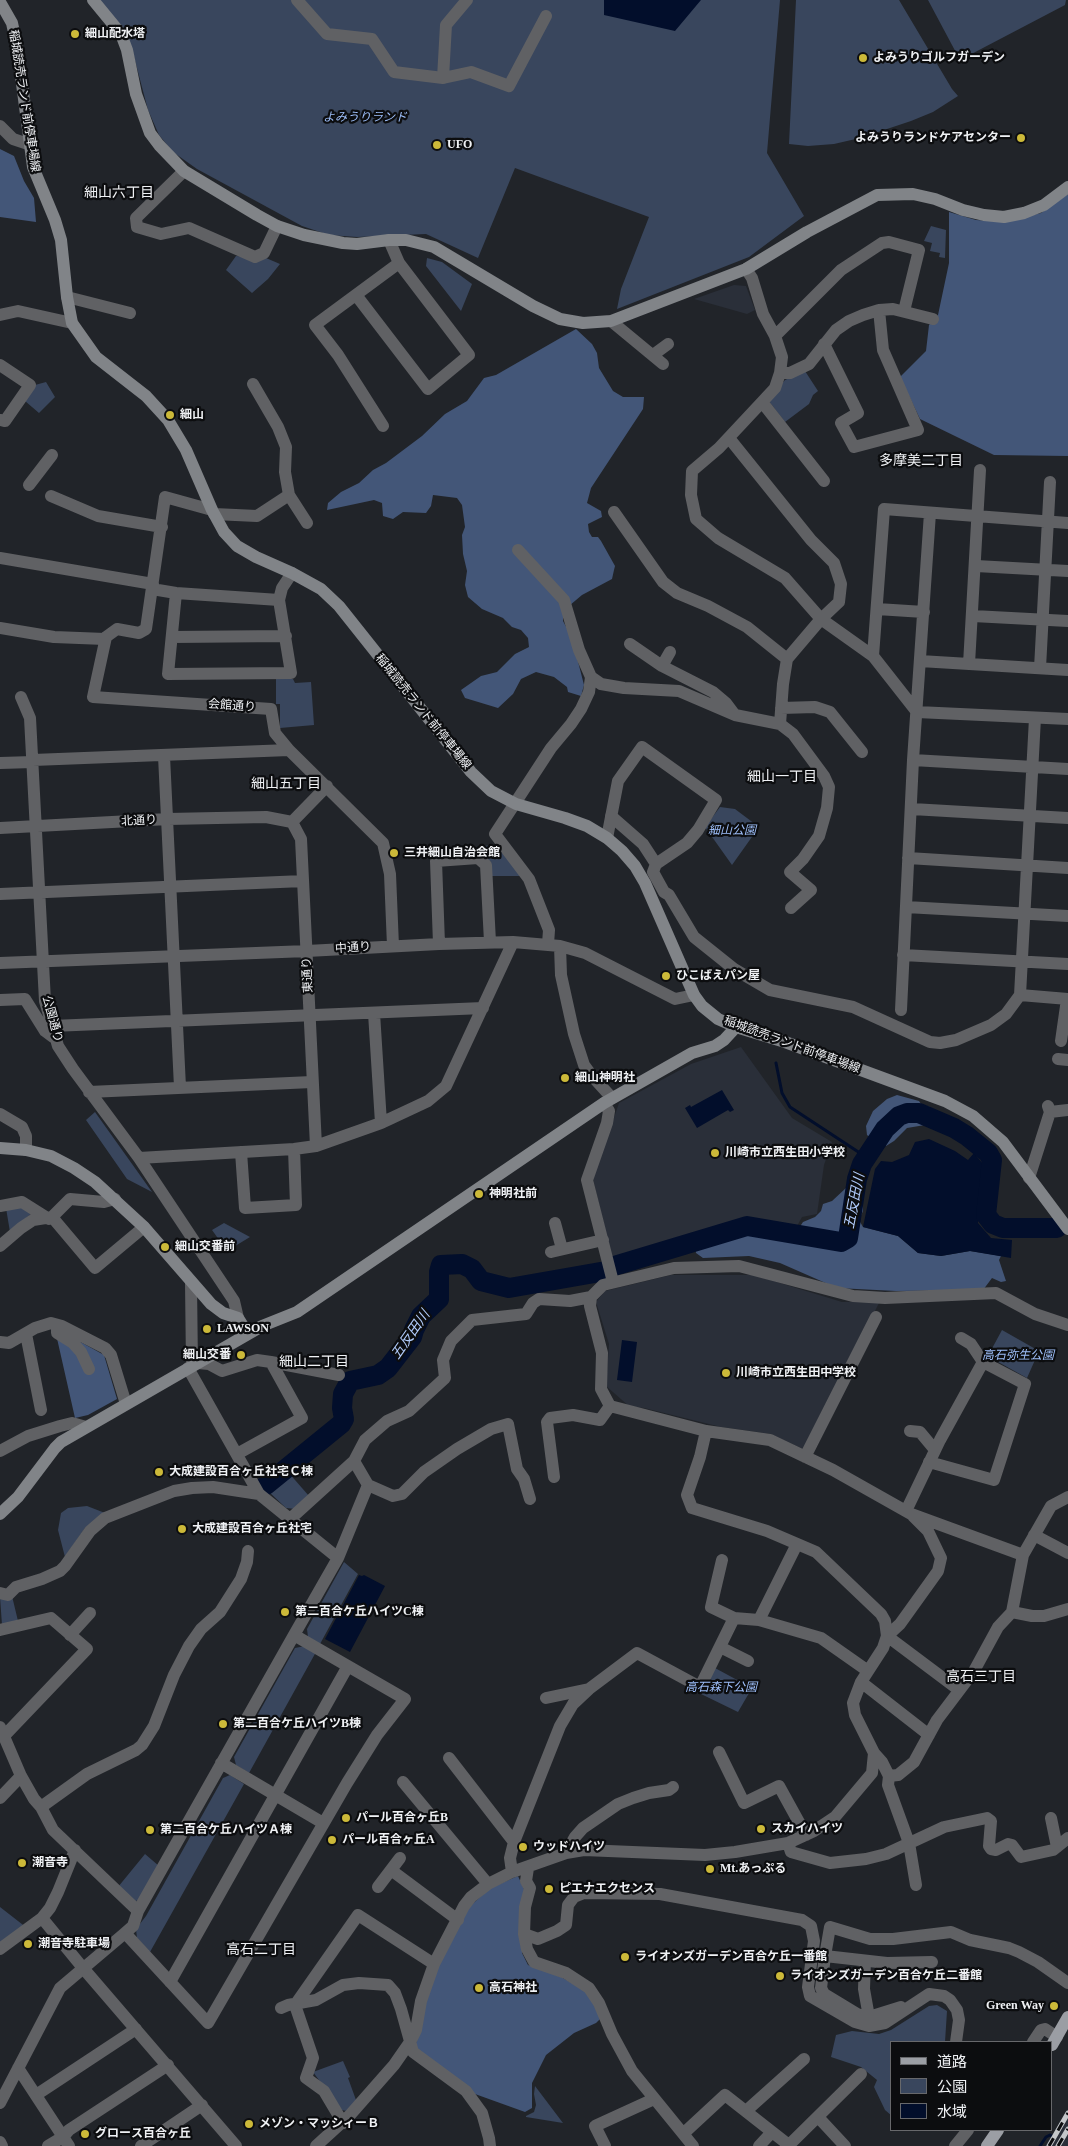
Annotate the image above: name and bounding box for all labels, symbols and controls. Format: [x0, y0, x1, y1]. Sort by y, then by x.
place label: 細山配水塔 [85, 27, 145, 41]
marker: 細山配水塔 [69, 28, 81, 40]
street label: 稲城読売ランド前停車場線 [6, 29, 42, 173]
place label: よみうりゴルフガーデン [873, 51, 1005, 65]
marker: よみうりゴルフガーデン [857, 52, 869, 64]
park label: よみうりランド [323, 111, 407, 125]
place label: よみうりランドケアセンター [855, 131, 1011, 145]
marker: よみうりランドケアセンター [1015, 132, 1027, 144]
place label: UFO [447, 138, 472, 152]
marker: UFO [431, 139, 443, 151]
district label: 細山六丁目 [84, 185, 154, 201]
place label: 細山 [180, 408, 204, 422]
marker: 細山 [164, 409, 176, 421]
district label: 多摩美二丁目 [879, 453, 963, 469]
street label: 稲城読売ランド前停車場線 [372, 652, 474, 772]
street label: 会館通り [208, 697, 256, 715]
district label: 細山一丁目 [747, 769, 817, 785]
district label: 細山五丁目 [251, 776, 321, 792]
street label: 北通り [121, 813, 157, 829]
park label: 細山公園 [708, 824, 756, 838]
place label: 三井細山自治会館 [404, 846, 500, 860]
marker: 三井細山自治会館 [388, 847, 400, 859]
street label: 中通り [335, 940, 371, 956]
street label: 東通り [300, 957, 316, 993]
place label: ひこばえパン屋 [676, 969, 760, 983]
marker: ひこばえパン屋 [660, 970, 672, 982]
street label: 公園通り [39, 994, 65, 1044]
street label: 稲城読売ランド前停車場線 [722, 1014, 862, 1076]
place label: 細山神明社 [575, 1071, 635, 1085]
marker: 細山神明社 [559, 1072, 571, 1084]
place label: 川崎市立西生田小学校 [725, 1146, 845, 1160]
marker: 川崎市立西生田小学校 [709, 1147, 721, 1159]
water label: 五反田川 [841, 1172, 869, 1230]
place label: 神明社前 [489, 1187, 537, 1201]
marker: 神明社前 [473, 1188, 485, 1200]
place label: 細山交番前 [175, 1240, 235, 1254]
marker: 細山交番前 [159, 1241, 171, 1253]
water label: 五反田川 [388, 1307, 434, 1363]
place label: LAWSON [217, 1322, 269, 1336]
marker: LAWSON [201, 1323, 213, 1335]
place label: 細山交番 [183, 1348, 231, 1362]
marker: 細山交番 [235, 1349, 247, 1361]
park label: 高石弥生公園 [982, 1349, 1054, 1363]
district label: 細山二丁目 [279, 1354, 349, 1370]
place label: 川崎市立西生田中学校 [736, 1366, 856, 1380]
marker: 川崎市立西生田中学校 [720, 1367, 732, 1379]
place label: 大成建設百合ヶ丘社宅Ｃ棟 [169, 1465, 313, 1479]
marker: 大成建設百合ヶ丘社宅Ｃ棟 [153, 1466, 165, 1478]
place label: 大成建設百合ヶ丘社宅 [192, 1522, 312, 1536]
marker: 大成建設百合ヶ丘社宅 [176, 1523, 188, 1535]
place label: 第二百合ケ丘ハイツC棟 [295, 1605, 424, 1619]
marker: 第二百合ケ丘ハイツC棟 [279, 1606, 291, 1618]
district label: 高石三丁目 [946, 1669, 1016, 1685]
park label: 高石森下公園 [685, 1681, 757, 1695]
place label: 第二百合ケ丘ハイツB棟 [233, 1717, 361, 1731]
marker: 第二百合ケ丘ハイツB棟 [217, 1718, 229, 1730]
place label: パール百合ヶ丘B [356, 1811, 448, 1825]
marker: パール百合ヶ丘B [340, 1812, 352, 1824]
place label: スカイハイツ [771, 1822, 843, 1836]
place label: 第二百合ケ丘ハイツＡ棟 [160, 1823, 292, 1837]
marker: スカイハイツ [755, 1823, 767, 1835]
marker: 第二百合ケ丘ハイツＡ棟 [144, 1824, 156, 1836]
place label: パール百合ヶ丘A [342, 1833, 435, 1847]
marker: パール百合ヶ丘A [326, 1834, 338, 1846]
place label: ウッドハイツ [533, 1840, 605, 1854]
marker: ウッドハイツ [517, 1841, 529, 1853]
place label: 潮音寺 [32, 1856, 68, 1870]
marker: 潮音寺 [16, 1857, 28, 1869]
place label: Mt.あっぷる [720, 1862, 786, 1876]
marker: Mt.あっぷる [704, 1863, 716, 1875]
place label: ピエナエクセンス [559, 1882, 655, 1896]
marker: ピエナエクセンス [543, 1883, 555, 1895]
place label: 潮音寺駐車場 [38, 1937, 110, 1951]
marker: 潮音寺駐車場 [22, 1938, 34, 1950]
district label: 高石二丁目 [226, 1942, 296, 1958]
place label: ライオンズガーデン百合ケ丘一番館 [635, 1950, 827, 1964]
marker: ライオンズガーデン百合ケ丘一番館 [619, 1951, 631, 1963]
place label: ライオンズガーデン百合ケ丘二番館 [790, 1969, 982, 1983]
marker: ライオンズガーデン百合ケ丘二番館 [774, 1970, 786, 1982]
place label: 高石神社 [489, 1981, 537, 1995]
marker: 高石神社 [473, 1982, 485, 1994]
place label: Green Way [986, 1999, 1044, 2013]
marker: Green Way [1048, 2000, 1060, 2012]
legend [890, 2041, 1053, 2131]
text: 道路 [937, 2054, 967, 2070]
text: 公園 [937, 2079, 967, 2095]
text: 水域 [937, 2104, 967, 2120]
place label: メゾン・マッシィーＢ [259, 2117, 379, 2131]
marker: メゾン・マッシィーＢ [243, 2118, 255, 2130]
place label: グロース百合ヶ丘 [95, 2127, 191, 2141]
marker: グロース百合ヶ丘 [79, 2128, 91, 2140]

